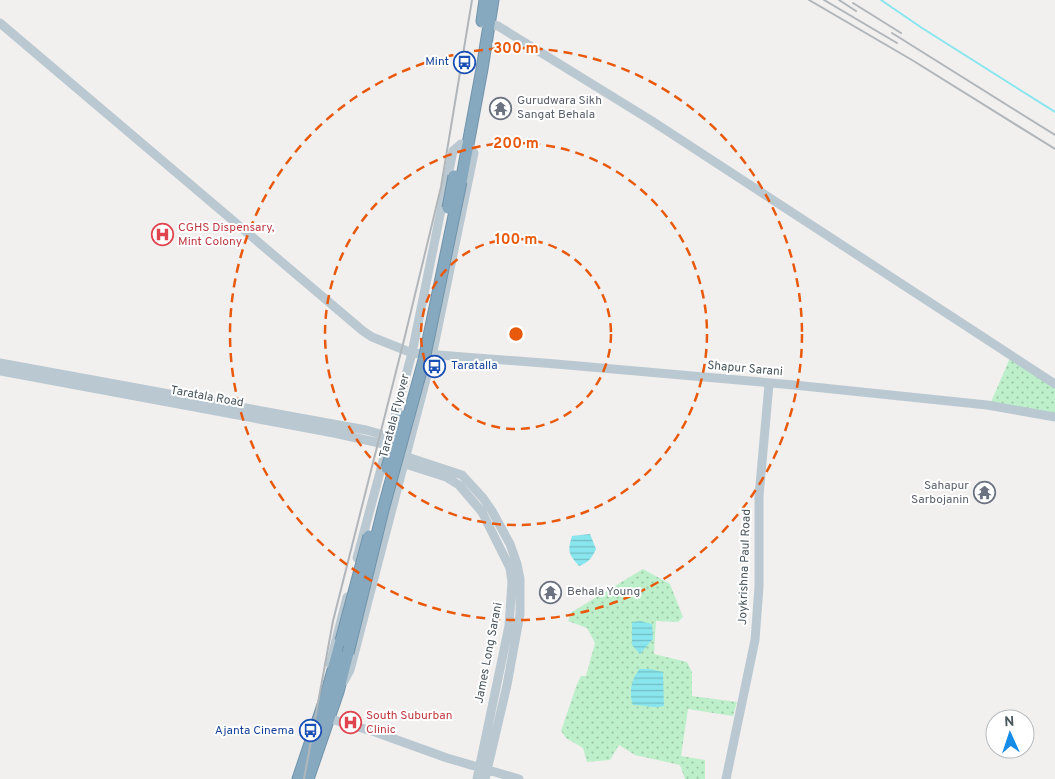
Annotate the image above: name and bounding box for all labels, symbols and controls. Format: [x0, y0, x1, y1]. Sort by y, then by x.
text: 300 m [493, 40, 539, 59]
bus stop icon: Mint [453, 50, 477, 74]
place label: Mint [425, 54, 449, 70]
place label: Gurudwara Sikh Sangat Behala [517, 93, 602, 123]
temple icon: Gurudwara Sikh Sangat Behala [489, 96, 513, 120]
text: 200 m [493, 135, 539, 154]
place label: CGHS Dispensary, Mint Colony [178, 220, 275, 250]
hospital icon: CGHS Dispensary, Mint Colony [150, 223, 174, 247]
text: 100 m [495, 231, 537, 250]
centre of rings [507, 325, 525, 343]
bus stop icon: Taratalla [423, 354, 447, 378]
place label: Taratalla [451, 358, 498, 374]
street label: Shapur Sarani [706, 358, 784, 380]
street label: Taratala Flyover [376, 372, 414, 460]
street label: Taratala Road [169, 383, 245, 411]
place label: Sahapur Sarbojanin [911, 478, 969, 508]
temple icon: Sahapur Sarbojanin [973, 481, 997, 505]
street label: Joykrishna Paul Road [735, 509, 755, 625]
temple icon: Behala Young [539, 580, 563, 604]
place label: Behala Young [567, 584, 640, 600]
street label: James Long Sarani [471, 601, 507, 705]
place label: South Suburban Clinic [366, 708, 453, 738]
north arrow [985, 709, 1035, 759]
hospital icon: South Suburban Clinic [338, 711, 362, 735]
text: N [1004, 714, 1015, 731]
bus stop icon: Ajanta Cinema [298, 719, 322, 743]
place label: Ajanta Cinema [215, 723, 294, 739]

